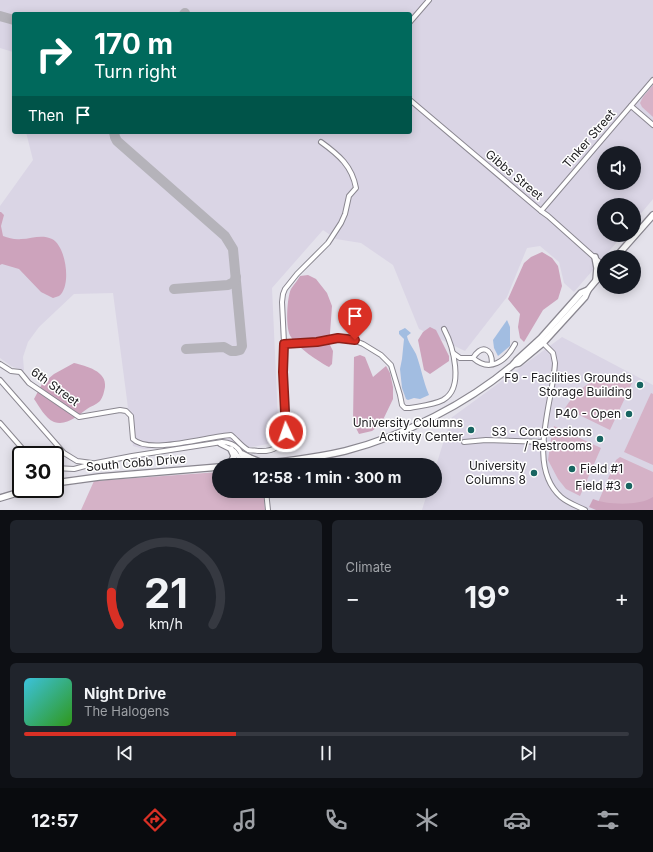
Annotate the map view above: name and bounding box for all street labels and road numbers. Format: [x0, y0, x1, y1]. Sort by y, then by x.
street label: Tinker Street [559, 106, 618, 171]
street label: Gibbs Street [483, 146, 546, 203]
street label: 6th Street [28, 364, 82, 409]
street label: South Cobb Drive [85, 451, 187, 474]

